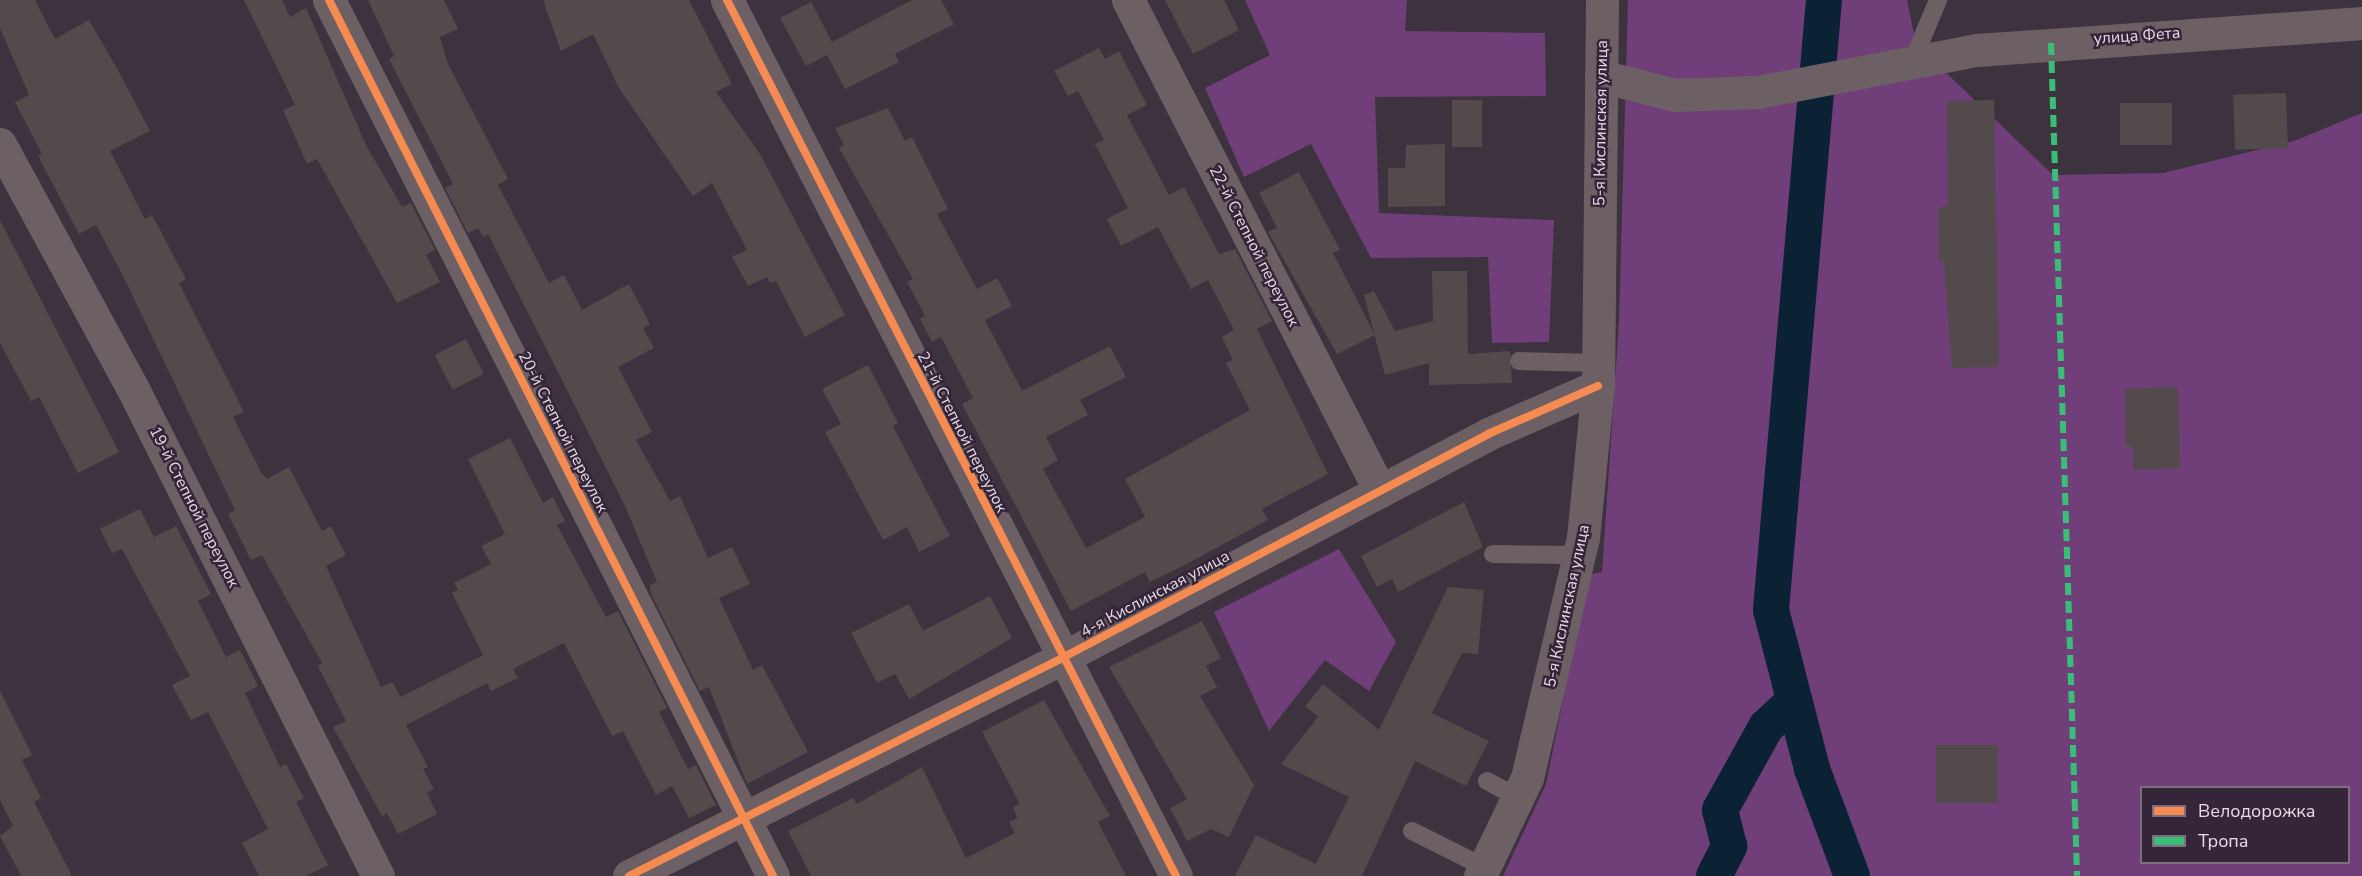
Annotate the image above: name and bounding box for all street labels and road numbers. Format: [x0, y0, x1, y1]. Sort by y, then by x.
street label: улица Фета [2093, 23, 2181, 49]
street label: 5-я Кислинская улица [1590, 40, 1612, 206]
street label: 22-й Степной переулок [1205, 162, 1303, 330]
street label: 20-й Степной переулок [514, 348, 612, 516]
street label: 21-й Степной переулок [913, 348, 1011, 516]
street label: 19-й Степной переулок [145, 423, 243, 591]
street label: 5-я Кислинская улица [1540, 523, 1594, 689]
street label: 4-я Кислинская улица [1077, 547, 1233, 641]

